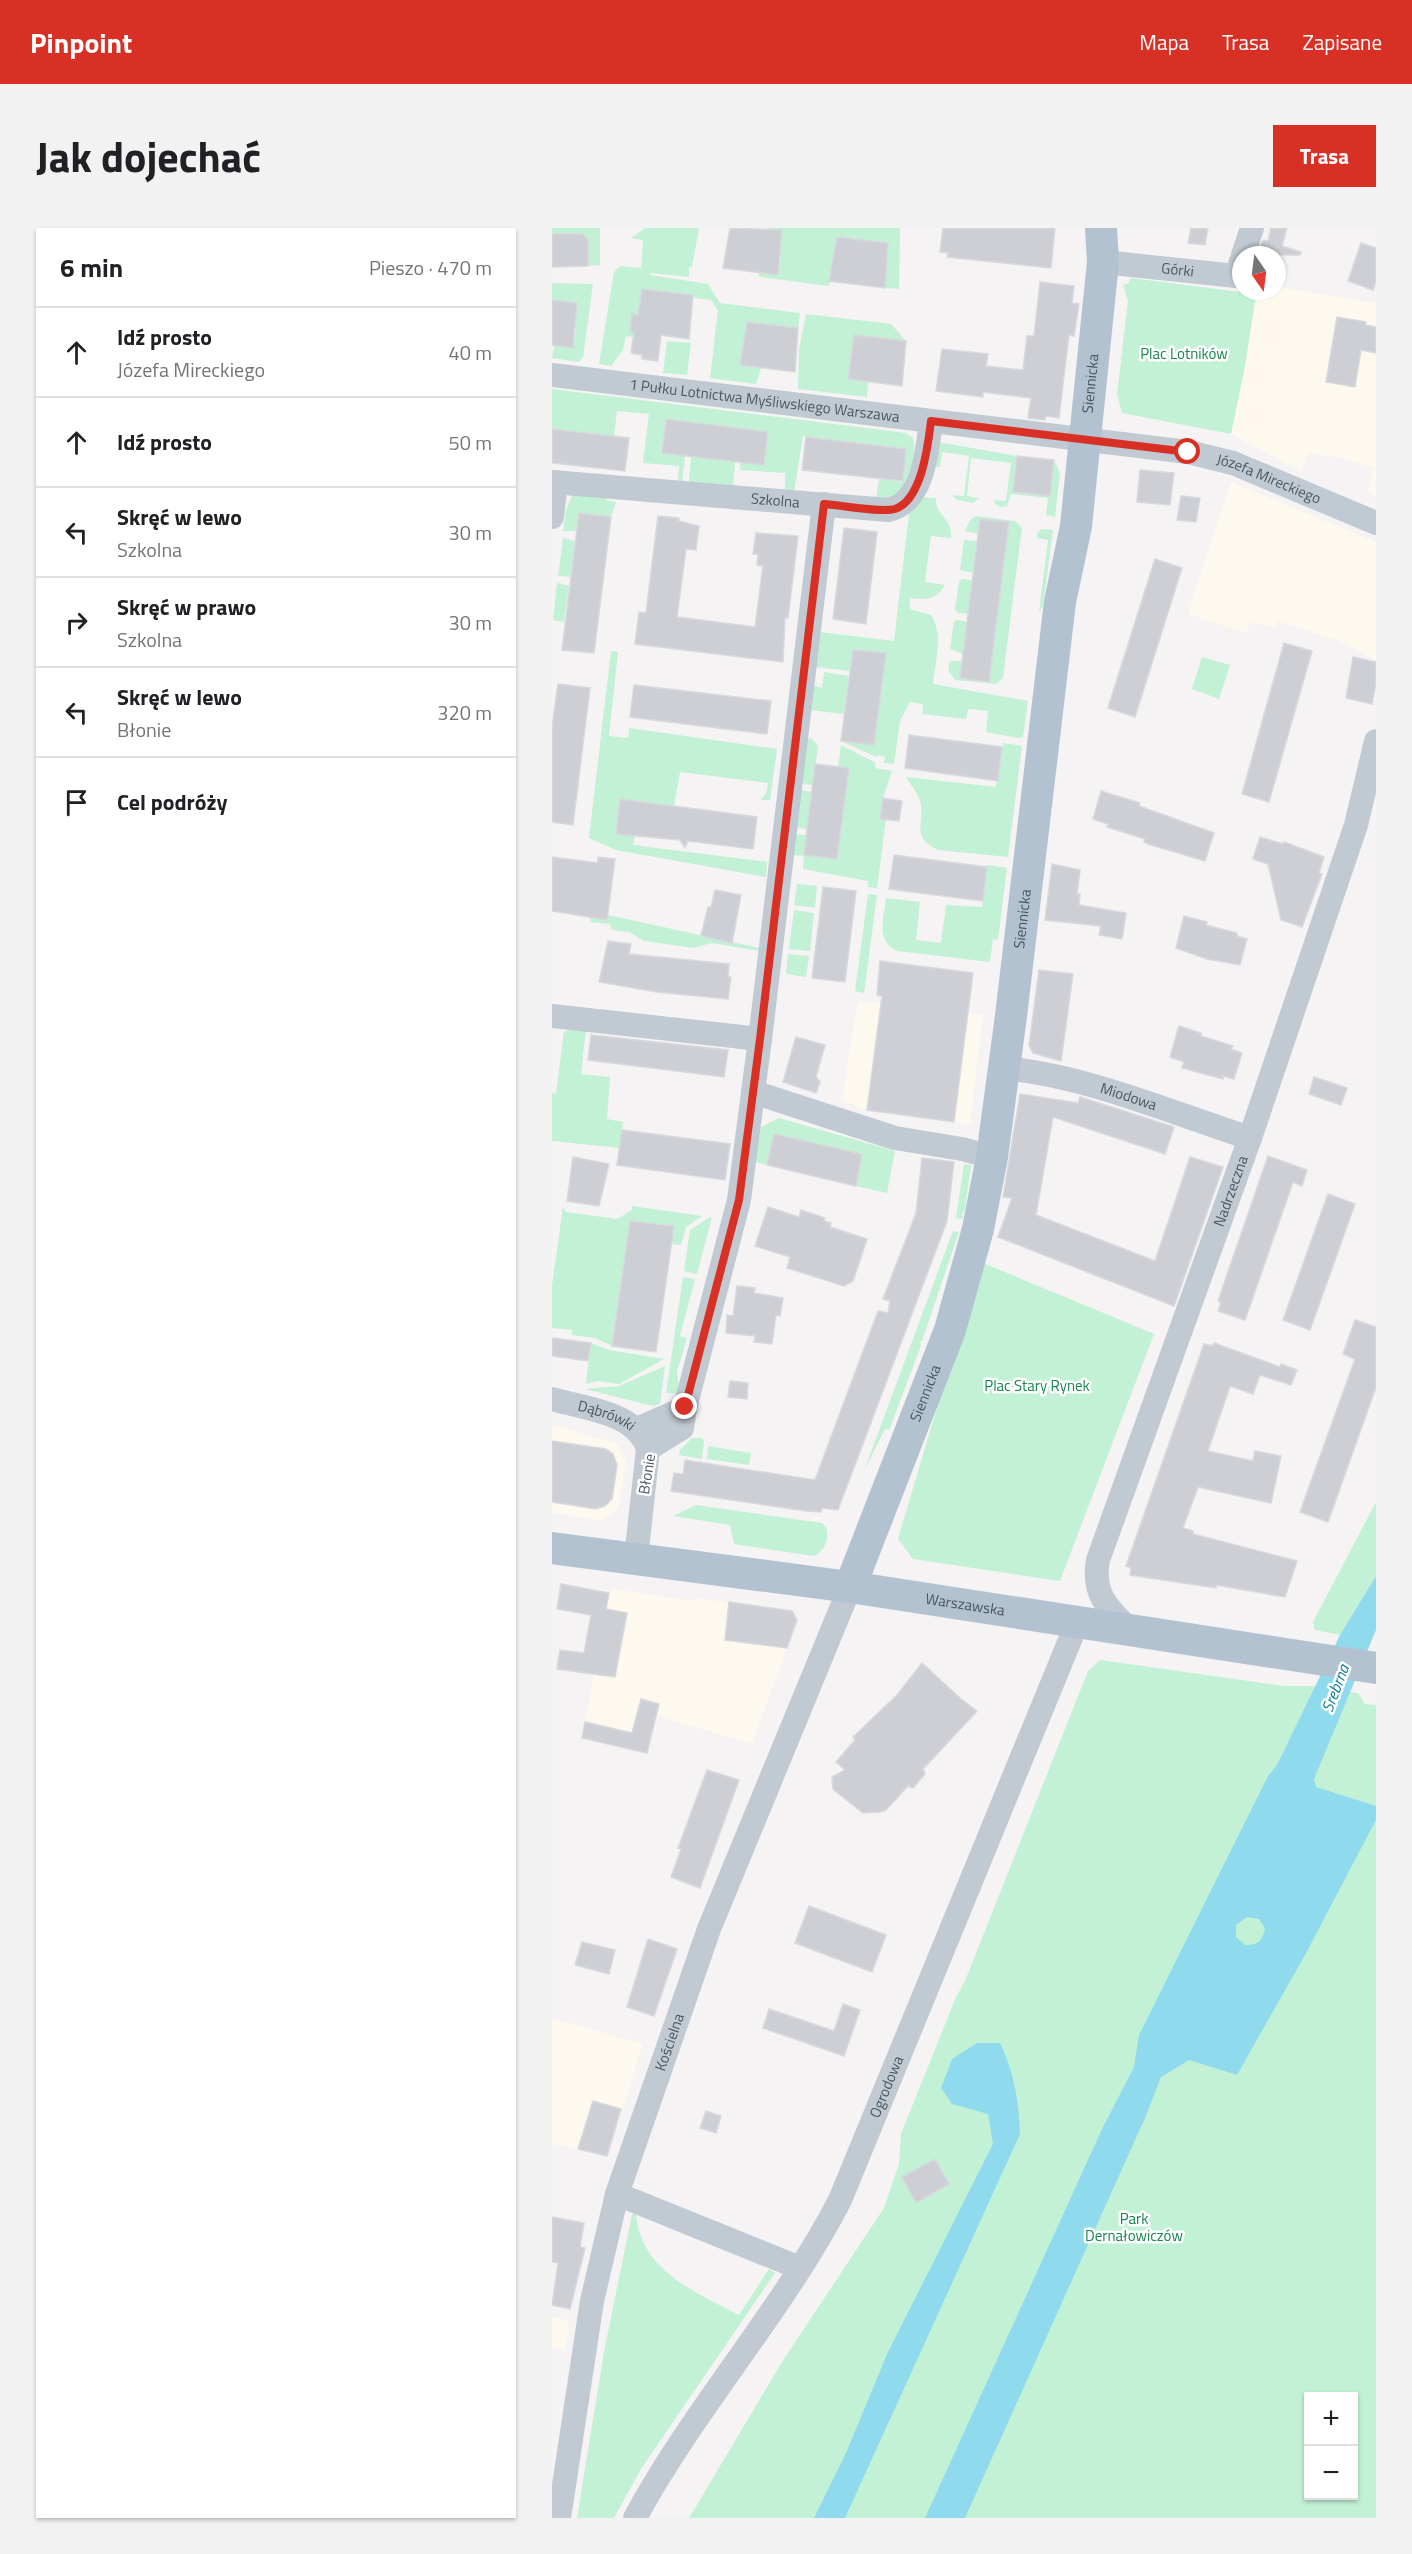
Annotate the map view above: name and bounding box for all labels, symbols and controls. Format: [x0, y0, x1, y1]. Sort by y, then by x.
text: Pinpoint [30, 21, 132, 64]
text: Mapa [1139, 26, 1189, 58]
text: Trasa [1222, 26, 1269, 58]
text: Zapisane [1302, 26, 1382, 58]
text: Jak dojechać [36, 124, 261, 188]
button: Trasa [1273, 125, 1376, 187]
north arrow [1232, 246, 1286, 300]
text: 6 min [60, 248, 123, 287]
text: Pieszo · 470 m [369, 252, 492, 283]
street label: Górki [1160, 256, 1195, 283]
text: Idź prosto [117, 320, 212, 354]
icon: ahead [60, 336, 93, 369]
text: 40 m [448, 337, 492, 368]
park label: Plac Lotników [1140, 342, 1228, 365]
street label: Siennicka [1076, 352, 1105, 414]
text: Józefa Mireckiego [117, 354, 265, 385]
street label: 1 Pułku Lotnictwa Myśliwskiego Warszawa [628, 372, 901, 428]
text: Idź prosto [117, 425, 212, 459]
icon: ahead [60, 426, 93, 459]
text: 50 m [448, 427, 492, 458]
route start [1174, 438, 1200, 464]
street label: Józefa Mireckiego [1214, 447, 1325, 510]
street label: Szkolna [750, 487, 801, 514]
text: Skręć w lewo [117, 500, 242, 534]
icon: left [60, 516, 93, 549]
text: 30 m [448, 517, 492, 548]
text: Szkolna [117, 534, 182, 565]
text: Skręć w prawo [117, 590, 256, 624]
icon: right [60, 606, 93, 639]
text: 30 m [448, 607, 492, 638]
text: Szkolna [117, 624, 182, 655]
text: Skręć w lewo [117, 680, 242, 714]
icon: left [60, 696, 93, 729]
text: 320 m [437, 697, 492, 728]
text: Błonie [117, 714, 171, 745]
text: Cel podróży [117, 785, 227, 819]
icon: arrive [60, 786, 93, 819]
street label: Siennicka [1007, 887, 1037, 950]
street label: Miodowa [1097, 1076, 1161, 1116]
street label: Nadrzeczna [1207, 1152, 1254, 1230]
street label: Siennicka [903, 1361, 947, 1425]
park label: Plac Stary Rynek [984, 1374, 1090, 1397]
route end [671, 1393, 697, 1419]
street label: Dąbrówki [576, 1394, 641, 1436]
street label: Błonie [632, 1452, 661, 1496]
street label: Warszawska [924, 1587, 1007, 1622]
water label: Srebrna [1315, 1660, 1355, 1715]
street label: Kościelna [649, 2010, 690, 2074]
street label: Ogrodowa [863, 2052, 909, 2121]
park label: Park Dernałowiczów [1085, 2207, 1183, 2247]
map controls [1304, 2392, 1358, 2500]
button: + [1304, 2392, 1358, 2446]
button: − [1304, 2446, 1358, 2500]

